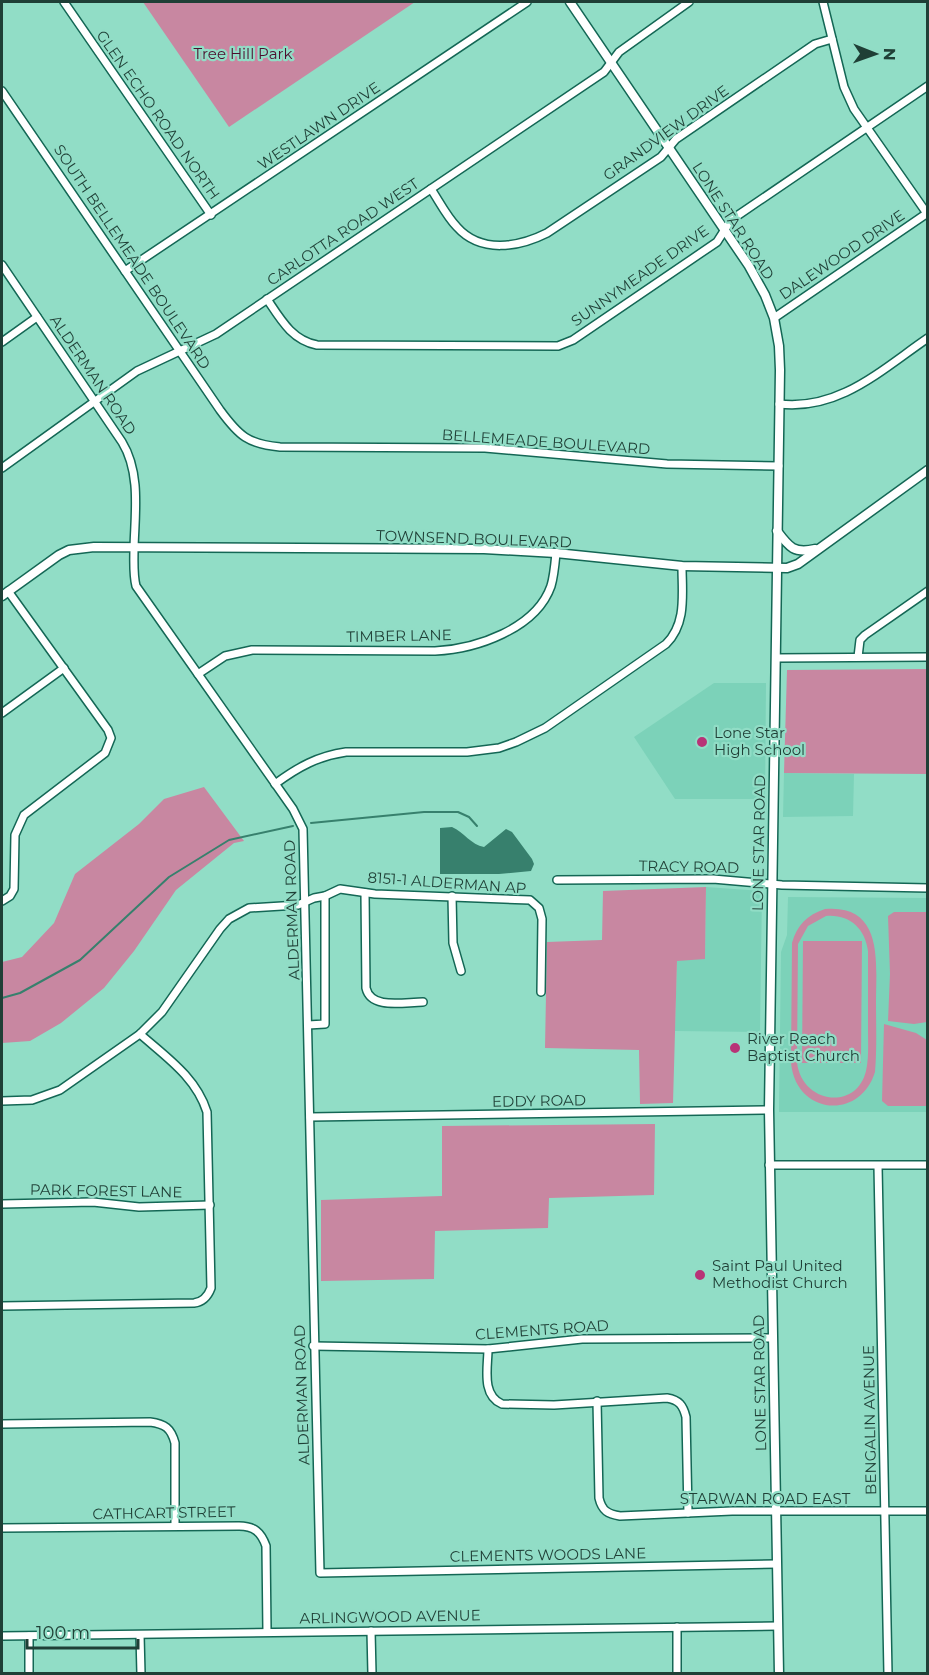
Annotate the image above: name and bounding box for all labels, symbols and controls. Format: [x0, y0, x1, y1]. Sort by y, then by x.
north arrow [845, 24, 905, 84]
street label: GLEN ECHO ROAD NORTH [93, 26, 224, 203]
park label: Tree Hill Park [194, 44, 292, 63]
text: N [880, 48, 899, 61]
street label: WESTLAWN DRIVE [254, 78, 384, 174]
street label: GRANDVIEW DRIVE [599, 81, 732, 185]
street label: SOUTH BELLEMEADE BOULEVARD [50, 141, 215, 373]
street label: LONE STAR ROAD [688, 158, 779, 283]
street label: CARLOTTA ROAD WEST [263, 173, 423, 290]
street label: DALEWOOD DRIVE [775, 206, 908, 304]
street label: SUNNYMEADE DRIVE [567, 221, 712, 330]
street label: ALDERMAN ROAD [46, 311, 141, 438]
street label: BELLEMEADE BOULEVARD [441, 425, 651, 458]
street label: TOWNSEND BOULEVARD [376, 526, 572, 551]
street label: TIMBER LANE [346, 625, 452, 646]
place label: Lone Star High School [714, 723, 805, 759]
marker: Lone Star High School [695, 735, 709, 749]
street label: LONE STAR ROAD [748, 775, 769, 911]
street label: ALDERMAN ROAD [280, 839, 303, 981]
street label: TRACY ROAD [639, 856, 739, 877]
street label: 8151-1 ALDERMAN AP [367, 867, 527, 898]
place label: River Reach Baptist Church [747, 1029, 860, 1065]
marker: River Reach Baptist Church [728, 1041, 742, 1055]
street label: EDDY ROAD [492, 1090, 586, 1111]
street label: PARK FOREST LANE [30, 1180, 182, 1201]
place label: Saint Paul United Methodist Church [712, 1256, 848, 1292]
marker: Saint Paul United Methodist Church [693, 1268, 707, 1282]
street label: CLEMENTS ROAD [474, 1315, 610, 1344]
street label: LONE STAR ROAD [749, 1315, 770, 1451]
street label: ALDERMAN ROAD [290, 1324, 313, 1466]
street label: BENGALIN AVENUE [859, 1345, 880, 1495]
street label: STARWAN ROAD EAST [680, 1489, 851, 1508]
street label: CATHCART STREET [92, 1502, 236, 1523]
street label: CLEMENTS WOODS LANE [450, 1543, 646, 1566]
street label: ARLINGWOOD AVENUE [299, 1605, 481, 1628]
scale bar [27, 1612, 138, 1650]
text: 100 m [36, 1622, 90, 1644]

